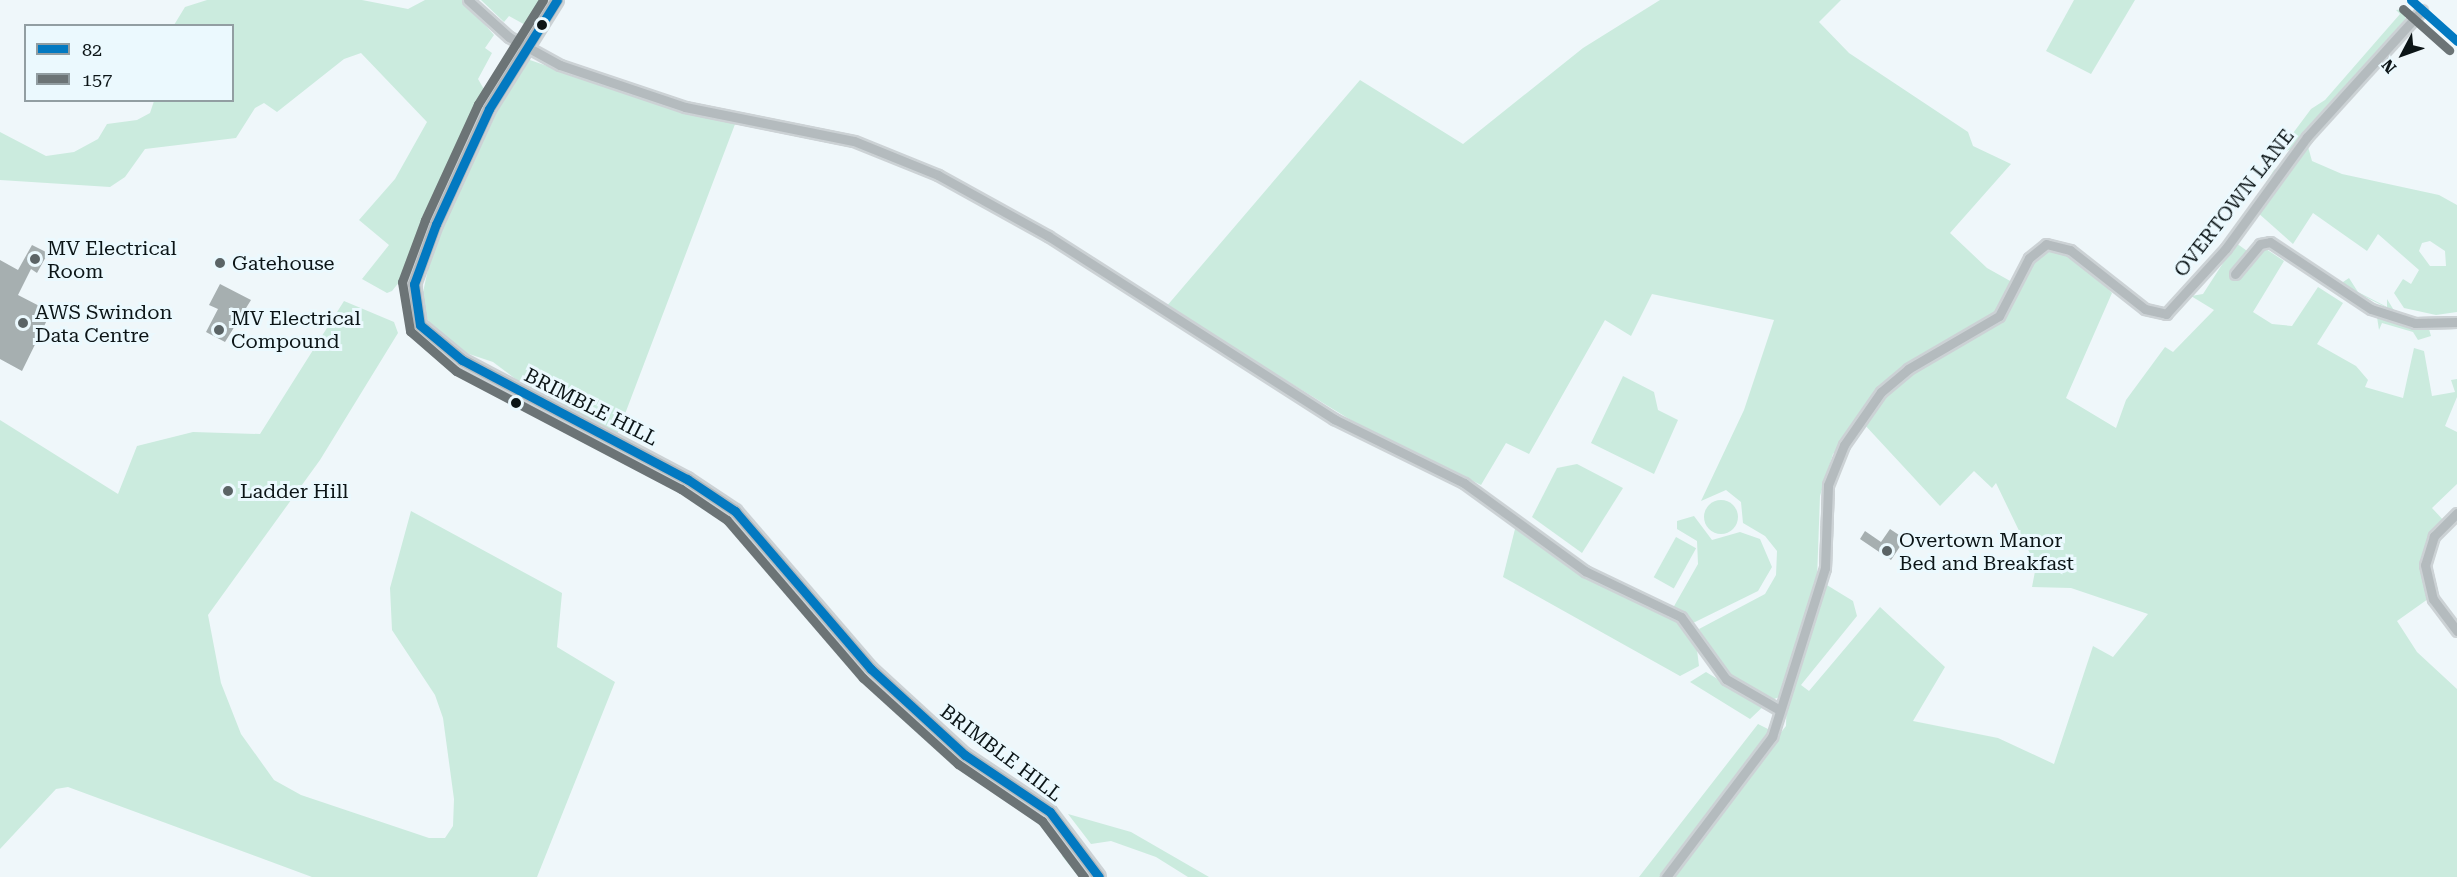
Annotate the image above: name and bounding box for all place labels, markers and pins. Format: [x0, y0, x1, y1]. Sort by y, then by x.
unlabelled marker [536, 19, 548, 31]
place label: MV Electrical Room [47, 236, 177, 283]
place label: Gatehouse [232, 251, 335, 275]
marker: MV Electrical Room [28, 252, 42, 266]
marker: Gatehouse [213, 256, 227, 270]
place label: AWS Swindon Data Centre [35, 300, 172, 347]
place label: MV Electrical Compound [231, 306, 361, 353]
marker: AWS Swindon Data Centre [16, 316, 30, 330]
marker: MV Electrical Compound [212, 323, 226, 337]
unlabelled marker [510, 397, 522, 409]
place label: Ladder Hill [240, 479, 349, 503]
marker: Ladder Hill [221, 484, 235, 498]
place label: Overtown Manor Bed and Breakfast [1899, 528, 2074, 575]
marker: Overtown Manor Bed and Breakfast [1880, 544, 1894, 558]

